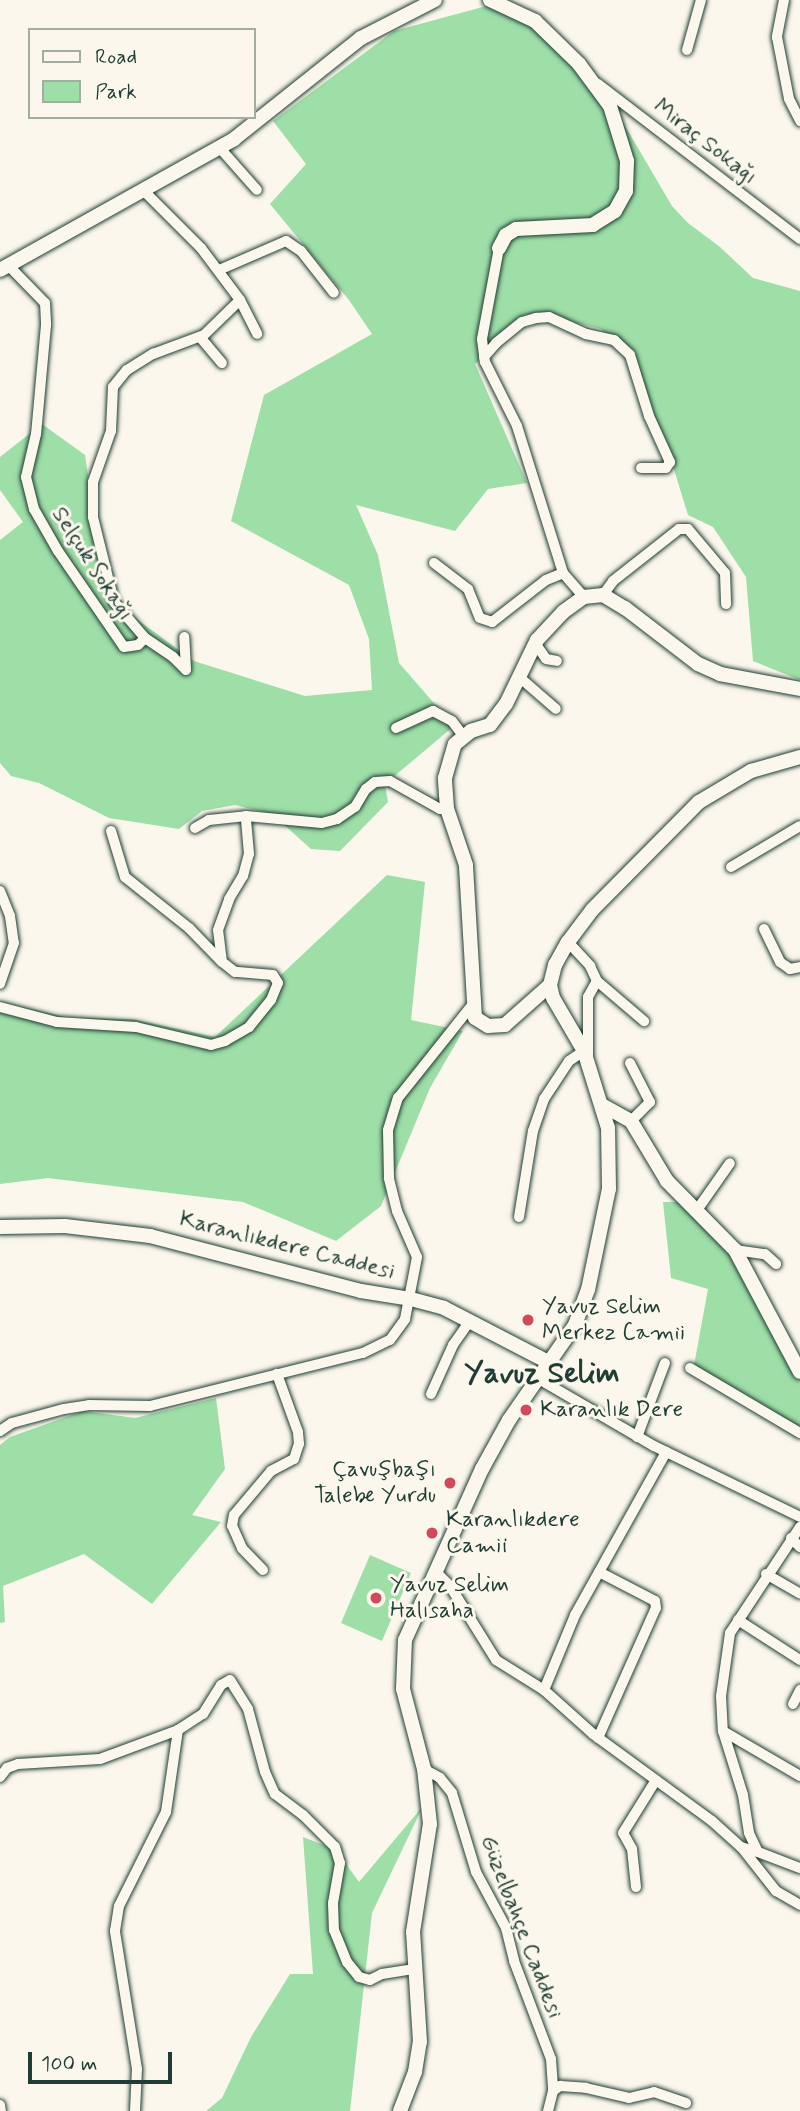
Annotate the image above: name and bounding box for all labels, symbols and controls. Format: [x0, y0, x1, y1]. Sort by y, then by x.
legend [28, 28, 256, 119]
text: Road [95, 43, 137, 71]
text: Park [95, 78, 137, 106]
street label: Miraç Sokağı [648, 93, 762, 191]
street label: Selçuk Sokağı [45, 502, 139, 626]
street label: Karanlıkdere Caddesi [178, 1206, 396, 1286]
place label: Yavuz Selim Merkez Camii [542, 1293, 684, 1347]
marker: Yavuz Selim Merkez Camii [520, 1312, 536, 1328]
district label: Yavuz Selim [464, 1356, 620, 1392]
place label: Karanlık Dere [540, 1396, 682, 1424]
marker: Karanlık Dere [518, 1402, 534, 1418]
place label: Çavuşbaşı Talebe Yurdu [314, 1456, 436, 1510]
marker: Çavuşbaşı Talebe Yurdu [442, 1475, 458, 1491]
place label: Karanlıkdere Camii [446, 1506, 580, 1560]
marker: Karanlıkdere Camii [424, 1525, 440, 1541]
place label: Yavuz Selim Halısaha [390, 1571, 510, 1625]
marker: Yavuz Selim Halısaha [368, 1590, 384, 1606]
street label: Güzelbahçe Caddesi [473, 1832, 569, 2022]
scale bar [32, 2038, 175, 2082]
text: 100 m [41, 2050, 97, 2078]

